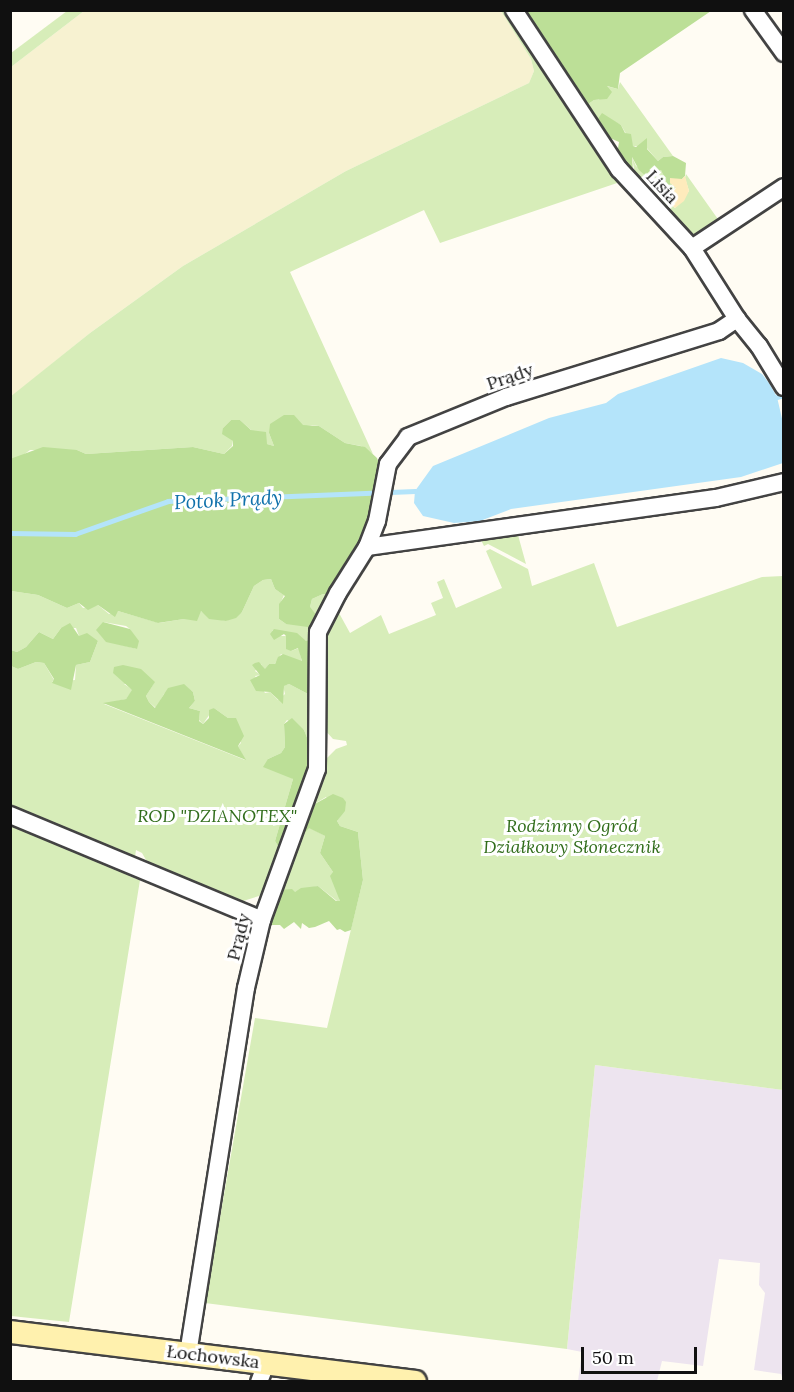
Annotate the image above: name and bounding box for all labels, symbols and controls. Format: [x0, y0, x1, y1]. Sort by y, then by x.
street label: Lisia [641, 166, 683, 208]
street label: Prądy [484, 359, 536, 395]
water label: Potok Prądy [173, 484, 283, 514]
park label: ROD "DZIANOTEX" [137, 805, 297, 827]
park label: Rodzinny Ogród Działkowy Słonecznik [483, 816, 661, 858]
street label: Prądy [223, 911, 255, 963]
scale bar [584, 1335, 700, 1373]
street label: Łochowska [165, 1341, 261, 1373]
text: 50 m [592, 1346, 634, 1369]

